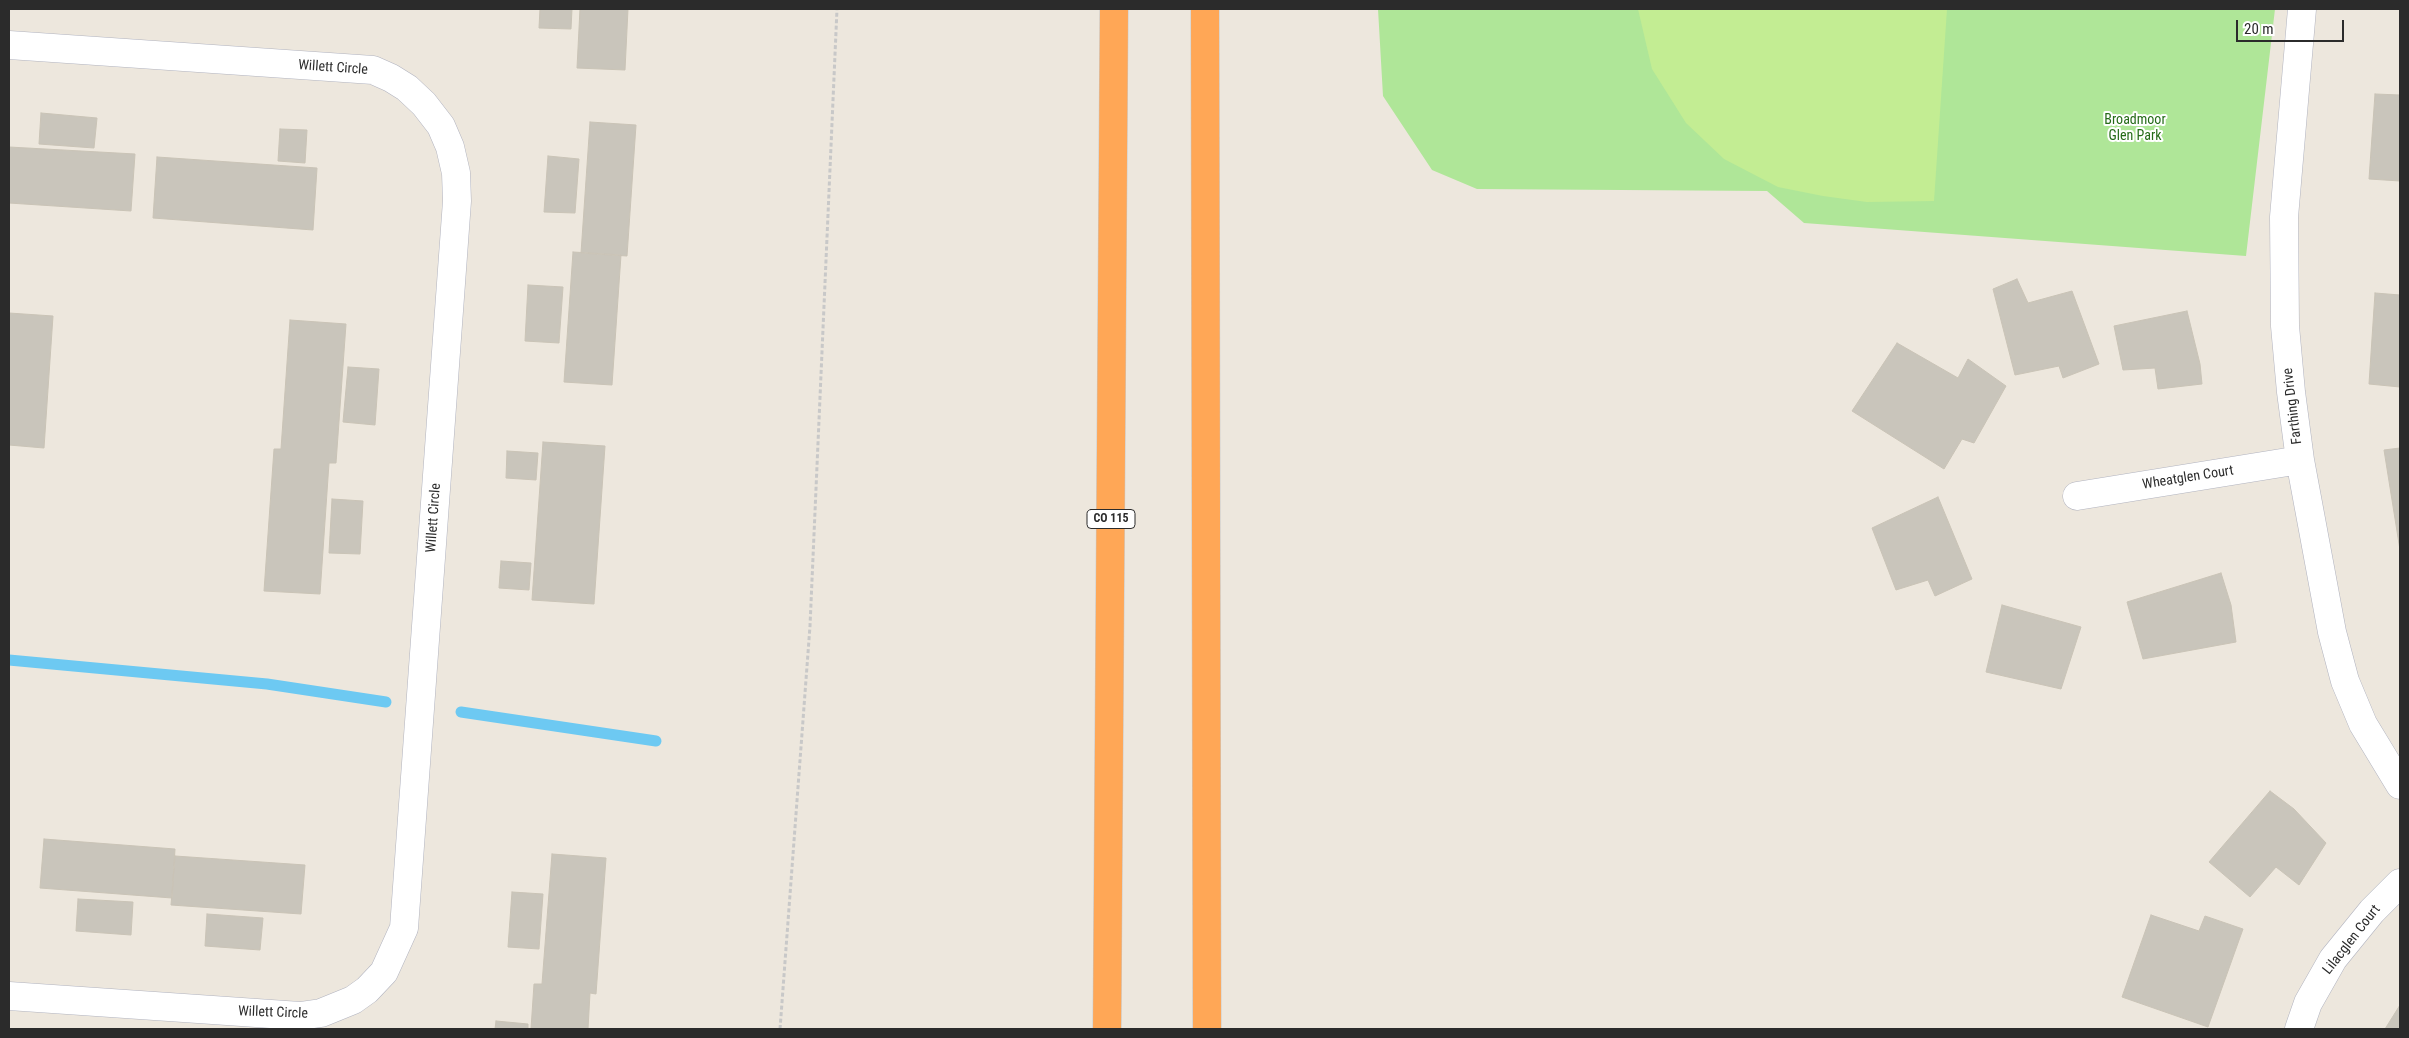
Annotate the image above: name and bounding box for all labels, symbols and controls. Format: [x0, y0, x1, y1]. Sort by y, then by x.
scale bar [2239, 10, 2346, 42]
text: 20 m [2244, 20, 2274, 38]
street label: Willett Circle [298, 57, 368, 79]
park label: Broadmoor Glen Park [2104, 112, 2166, 144]
street label: Farthing Drive [2280, 367, 2306, 445]
street label: Wheatglen Court [2141, 463, 2235, 493]
street label: Willett Circle [423, 483, 445, 553]
road number: CO 115 [1087, 509, 1135, 528]
street label: Lilacglen Court [2320, 902, 2384, 978]
street label: Willett Circle [238, 1003, 308, 1023]

